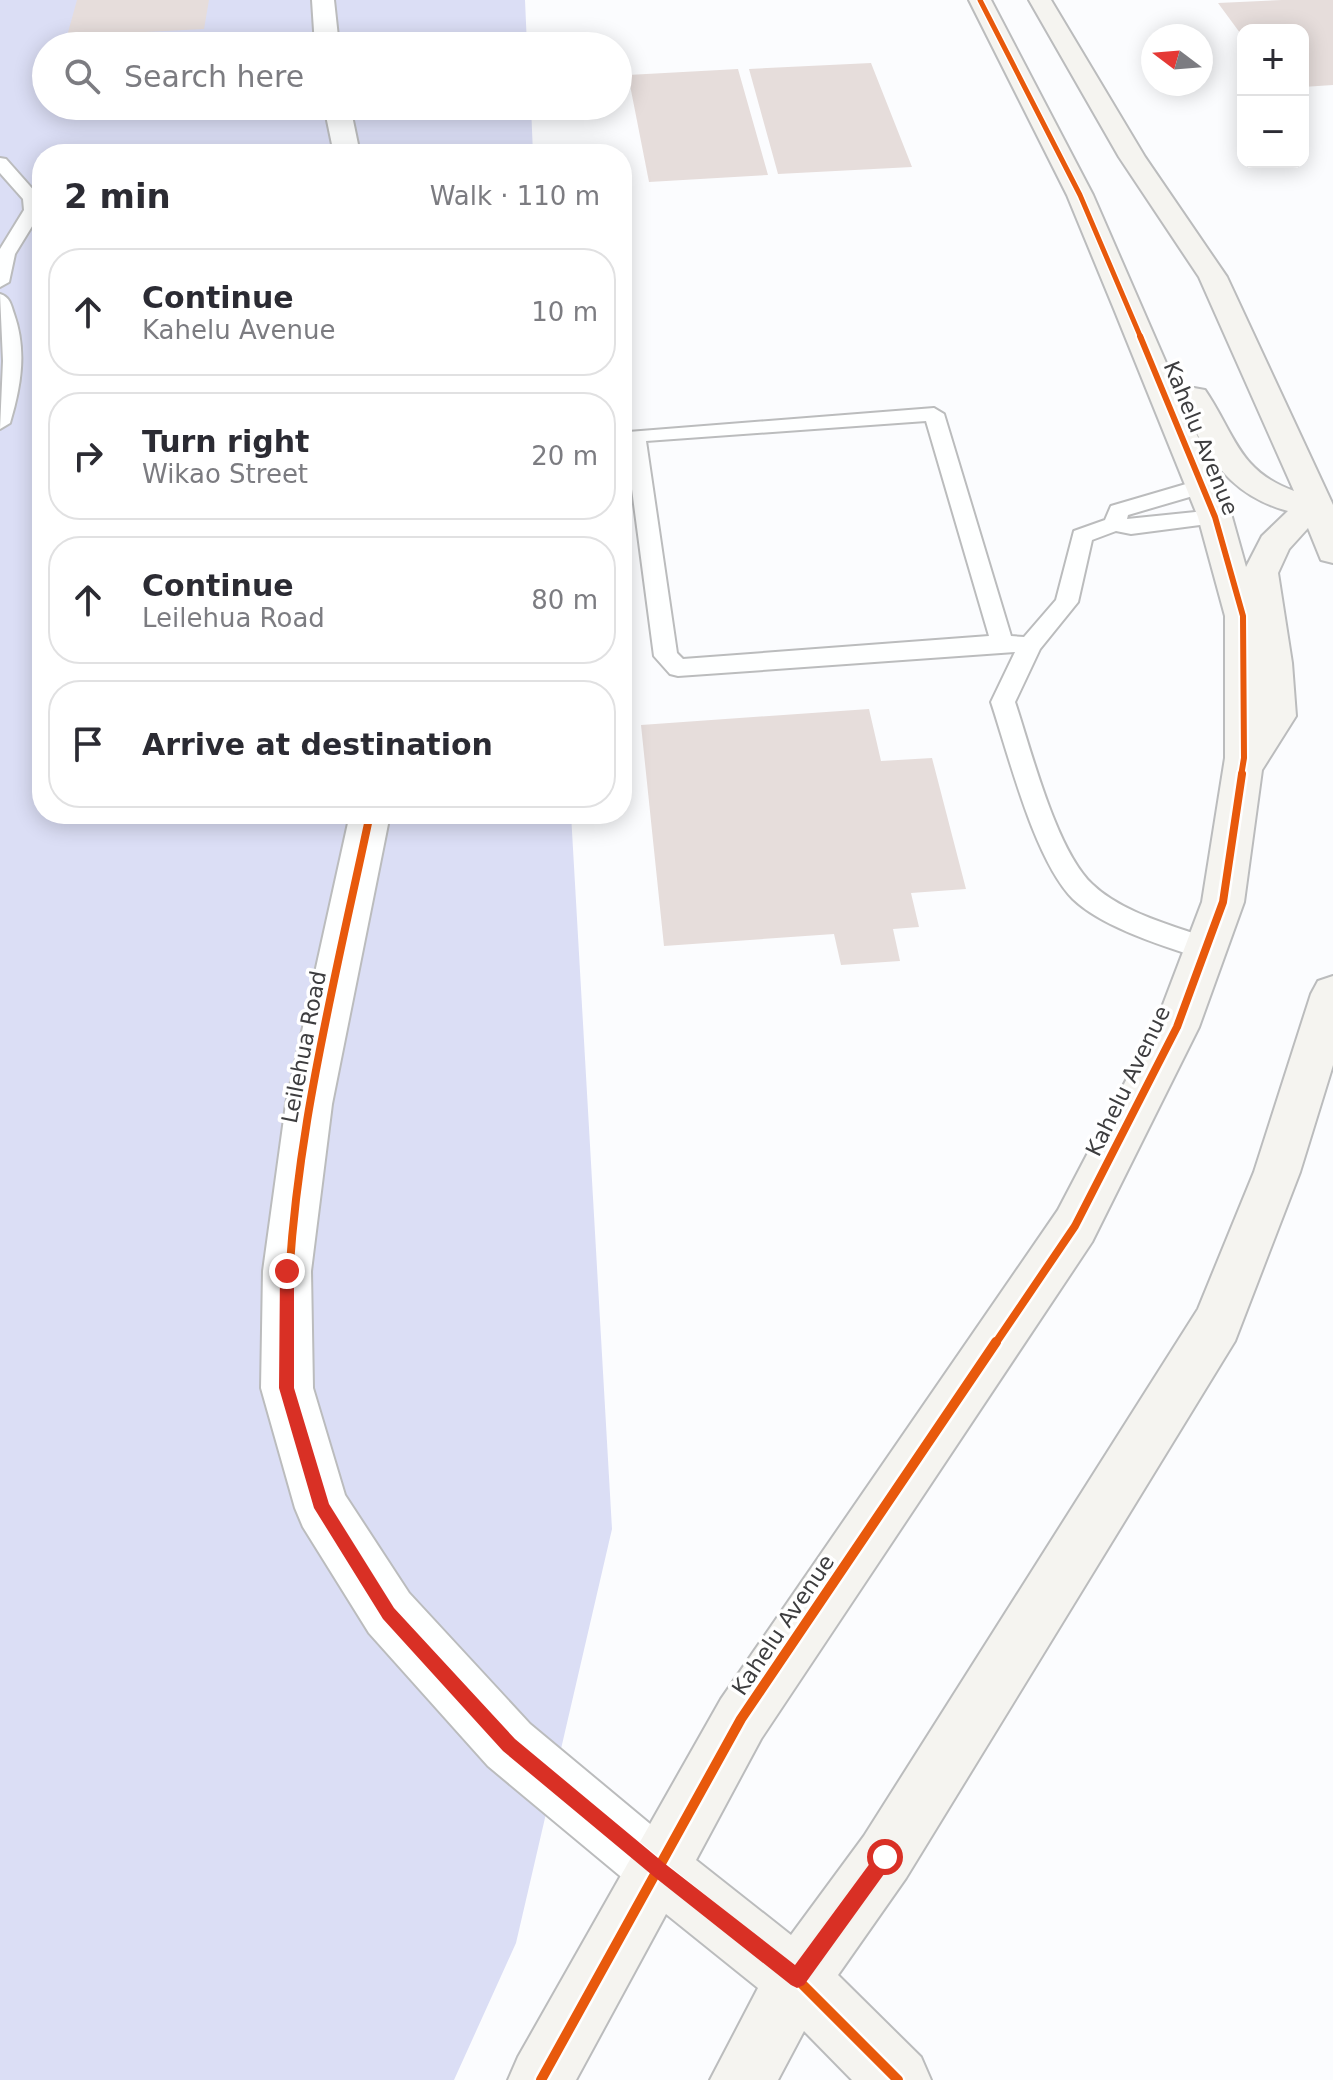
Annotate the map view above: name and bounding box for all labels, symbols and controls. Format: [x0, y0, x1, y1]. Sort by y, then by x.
north arrow [1141, 24, 1213, 96]
map controls [1237, 24, 1309, 168]
button: + [1237, 24, 1309, 96]
search box [32, 32, 632, 120]
icon: search [60, 54, 104, 98]
text: Search here [124, 59, 304, 94]
button: − [1237, 96, 1309, 168]
text: 2 min [64, 176, 171, 216]
text: Walk · 110 m [430, 181, 600, 211]
text: Continue [142, 280, 294, 315]
icon: ahead [66, 290, 110, 334]
text: 10 m [531, 297, 598, 327]
text: Kahelu Avenue [142, 315, 336, 345]
street label: Kahelu Avenue [1159, 357, 1243, 519]
text: Turn right [142, 424, 309, 459]
icon: right [66, 434, 110, 478]
text: 20 m [531, 441, 598, 471]
text: Wikao Street [142, 459, 308, 489]
text: Continue [142, 568, 294, 603]
icon: ahead [66, 578, 110, 622]
text: 80 m [531, 585, 598, 615]
text: Leilehua Road [142, 603, 325, 633]
icon: arrive [66, 722, 110, 766]
text: Arrive at destination [142, 727, 493, 762]
street label: Leilehua Road [277, 969, 331, 1125]
street label: Kahelu Avenue [1081, 1002, 1175, 1160]
route end [269, 1253, 305, 1289]
street label: Kahelu Avenue [727, 1550, 839, 1700]
route start [867, 1839, 903, 1875]

